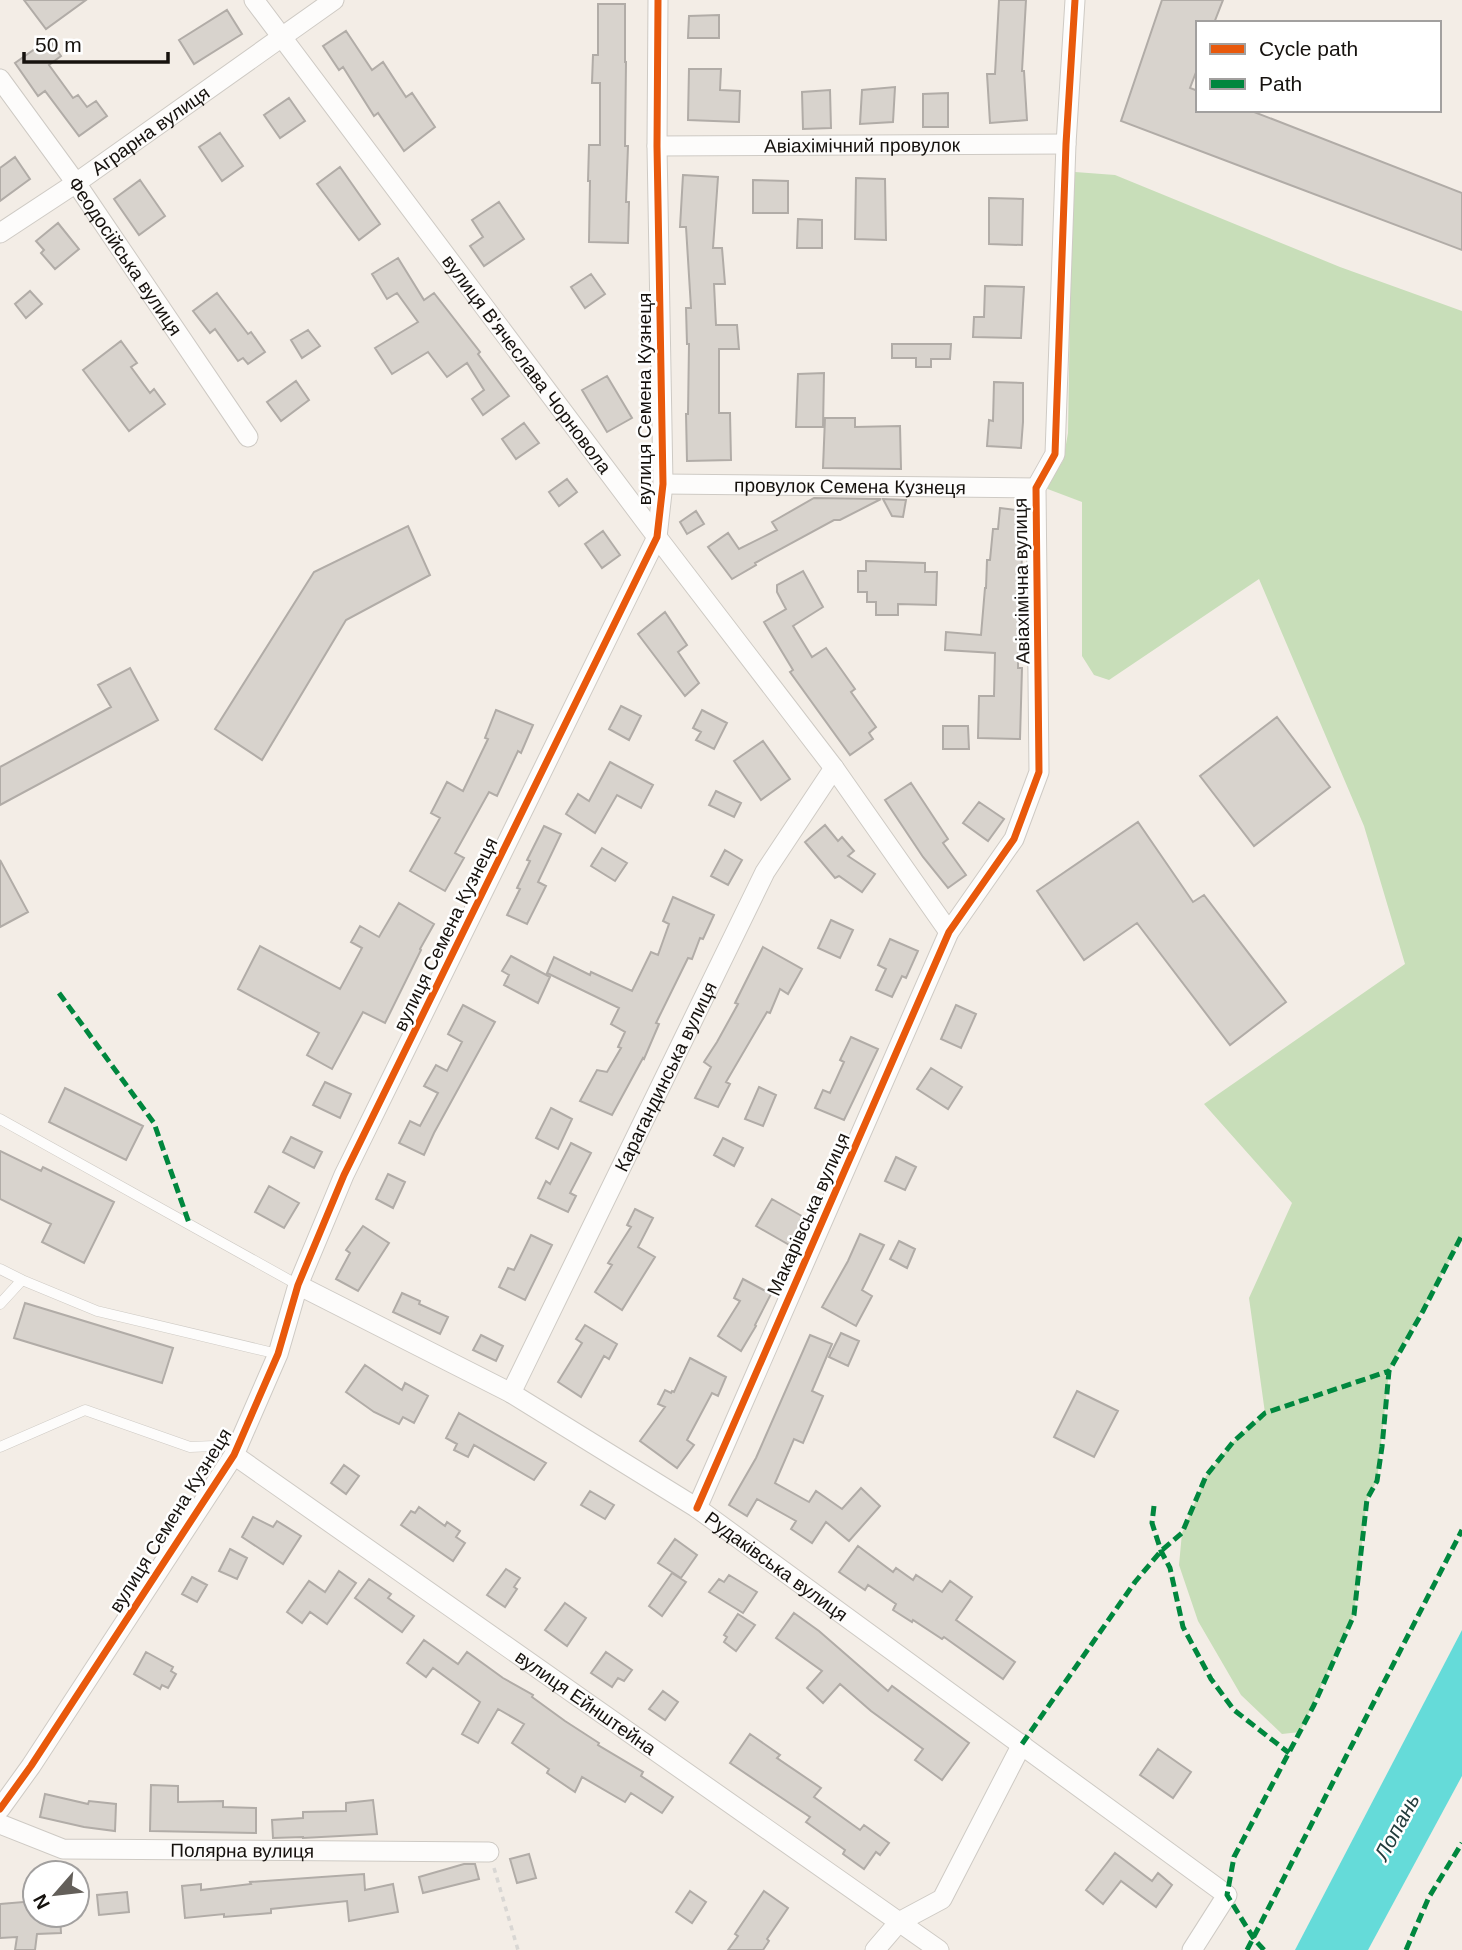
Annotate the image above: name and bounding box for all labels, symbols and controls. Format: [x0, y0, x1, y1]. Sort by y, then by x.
scale bar [24, 21, 168, 65]
legend [1196, 21, 1441, 112]
text: 50 m [35, 33, 82, 56]
text: Cycle path [1259, 37, 1358, 60]
text: Path [1259, 72, 1302, 95]
street label: Аграрна вулиця [88, 82, 213, 180]
street label: Авіахімічний провулок [764, 135, 961, 156]
street label: Феодосійська вулиця [64, 173, 186, 340]
street label: вулиця В'ячеслава Чорновола [438, 251, 616, 478]
street label: вулиця Семена Кузнеця [634, 293, 655, 505]
street label: провулок Семена Кузнеця [734, 475, 966, 498]
street label: Авіахімічна вулиця [1010, 498, 1033, 664]
street label: вулиця Семена Кузнеця [389, 834, 502, 1034]
street label: Карагандинська вулиця [611, 979, 721, 1175]
street label: Макарівська вулиця [763, 1129, 854, 1299]
street label: вулиця Семена Кузнеця [105, 1425, 236, 1616]
street label: Рудаківська вулиця [701, 1507, 852, 1625]
street label: вулиця Ейнштейна [511, 1646, 660, 1759]
water label: Лопань [1369, 1790, 1424, 1866]
street label: Полярна вулиця [170, 1840, 314, 1862]
north arrow [21, 1859, 91, 1929]
text: N [29, 1891, 54, 1913]

